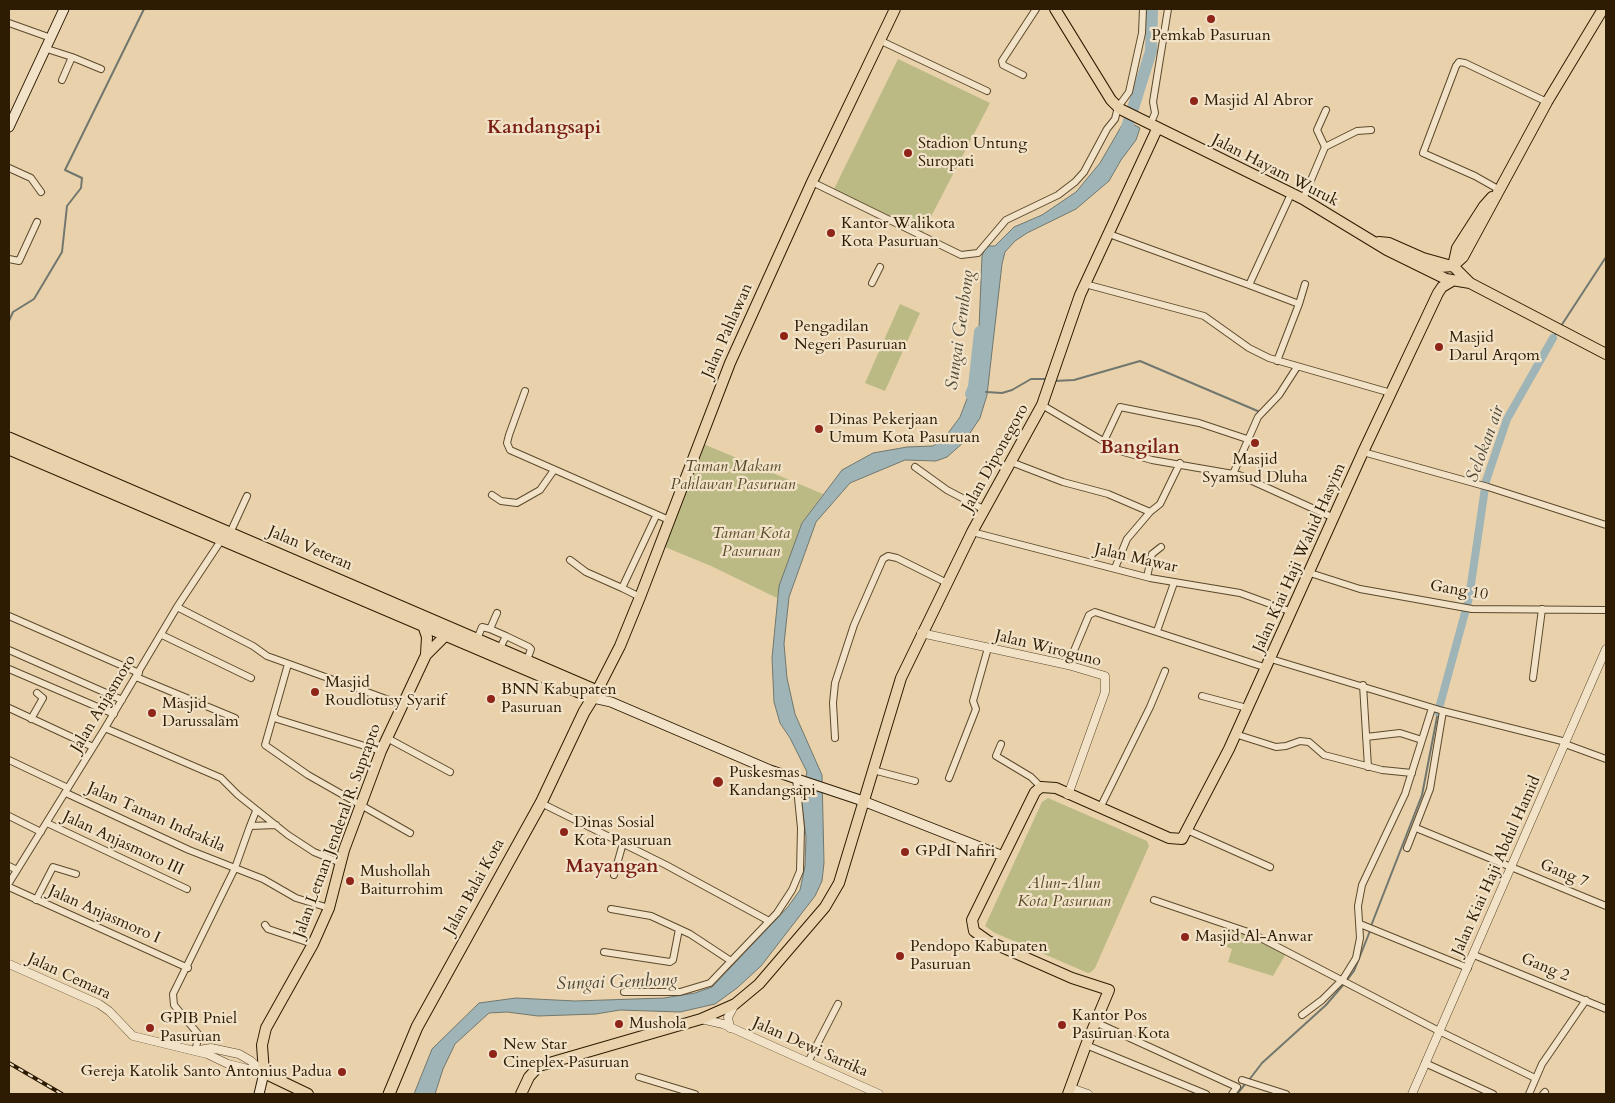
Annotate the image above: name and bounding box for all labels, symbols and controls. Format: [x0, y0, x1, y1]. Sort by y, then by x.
marker: Pemkab Pasuruan [1205, 13, 1217, 25]
place label: Pemkab Pasuruan [1151, 26, 1271, 46]
place label: Masjid Al Abror [1204, 91, 1313, 111]
marker: Masjid Al Abror [1188, 95, 1200, 107]
district label: Kandangsapi [487, 118, 601, 140]
street label: Jalan Hayam Wuruk [1208, 131, 1342, 211]
place label: Stadion Untung Suropati [918, 134, 1027, 172]
marker: Stadion Untung Suropati [902, 147, 914, 159]
place label: Kantor Walikota Kota Pasuruan [841, 214, 955, 252]
marker: Kantor Walikota Kota Pasuruan [825, 227, 837, 239]
water label: Sungai Gembong [942, 268, 980, 392]
street label: Jalan Pahlawan [699, 281, 757, 381]
place label: Pengadilan Negeri Pasuruan [794, 317, 907, 355]
place label: Masjid Darul Arqom [1449, 328, 1540, 366]
marker: Pengadilan Negeri Pasuruan [778, 330, 790, 342]
marker: Masjid Darul Arqom [1433, 341, 1445, 353]
street label: Jalan Diponegoro [959, 401, 1033, 515]
water label: Selokan air [1462, 403, 1510, 485]
place label: Dinas Pekerjaan Umum Kota Pasuruan [829, 410, 980, 448]
marker: Dinas Pekerjaan Umum Kota Pasuruan [813, 423, 825, 435]
marker: Masjid Syamsud Dluha [1249, 437, 1261, 449]
district label: Bangilan [1100, 438, 1180, 460]
place label: Masjid Syamsud Dluha [1202, 450, 1308, 488]
park label: Taman Makam Pahlawan Pasuruan [670, 457, 796, 495]
street label: Jalan Kiai Haji Wahid Hasyim [1249, 460, 1351, 656]
street label: Jalan Veteran [265, 523, 355, 575]
park label: Taman Kota Pasuruan [712, 524, 790, 562]
street label: Jalan Mawar [1093, 540, 1179, 578]
street label: Gang 10 [1429, 577, 1489, 605]
street label: Jalan Wiroguno [993, 627, 1103, 671]
street label: Jalan Anjasmoro [67, 652, 141, 756]
place label: Masjid Roudlotusy Syarif [325, 673, 445, 711]
place label: BNN Kabupaten Pasuruan [501, 680, 616, 718]
marker: Masjid Roudlotusy Syarif [309, 686, 321, 698]
marker: BNN Kabupaten Pasuruan [485, 693, 497, 705]
place label: Masjid Darussalam [162, 694, 239, 732]
marker: Masjid Darussalam [146, 707, 158, 719]
street label: Jalan Letnan Jenderal R. Suprapto [290, 721, 386, 941]
place label: Puskesmas Kandangsapi [729, 763, 816, 801]
street label: Jalan Kiai Haji Abdul Hamid [1449, 773, 1545, 959]
marker: Puskesmas Kandangsapi [711, 775, 725, 789]
street label: Jalan Taman Indrakila [84, 779, 228, 857]
street label: Jalan Anjasmoro III [59, 808, 187, 880]
place label: Dinas Sosial Kota Pasuruan [574, 813, 672, 851]
marker: Dinas Sosial Kota Pasuruan [558, 826, 570, 838]
street label: Jalan Balai Kota [441, 836, 509, 938]
place label: GPdI Nafiri [915, 842, 995, 862]
marker: GPdI Nafiri [899, 846, 911, 858]
street label: Gang 7 [1537, 856, 1591, 892]
district label: Mayangan [566, 857, 658, 879]
place label: Mushollah Baiturrohim [360, 862, 443, 900]
park label: Alun-Alun Kota Pasuruan [1017, 874, 1111, 912]
marker: Mushollah Baiturrohim [344, 875, 356, 887]
street label: Jalan Anjasmoro I [45, 882, 163, 948]
place label: Masjid Al-Anwar [1195, 927, 1313, 947]
marker: Masjid Al-Anwar [1179, 931, 1191, 943]
place label: Pendopo Kabupaten Pasuruan [910, 937, 1047, 975]
street label: Jalan Cemara [24, 949, 114, 1005]
marker: Pendopo Kabupaten Pasuruan [894, 950, 906, 962]
street label: Gang 2 [1518, 950, 1572, 986]
water label: Sungai Gembong [556, 970, 678, 996]
place label: Kantor Pos Pasuruan Kota [1072, 1006, 1170, 1044]
place label: GPIB Pniel Pasuruan [160, 1009, 237, 1047]
place label: Mushola [629, 1014, 687, 1034]
street label: Jalan Dewi Sartika [749, 1014, 871, 1082]
marker: Mushola [613, 1018, 625, 1030]
marker: Kantor Pos Pasuruan Kota [1056, 1019, 1068, 1031]
marker: GPIB Pniel Pasuruan [144, 1022, 156, 1034]
place label: New Star Cineplex Pasuruan [503, 1035, 629, 1073]
marker: New Star Cineplex Pasuruan [487, 1048, 499, 1060]
place label: Gereja Katolik Santo Antonius Padua [80, 1062, 332, 1082]
marker: Gereja Katolik Santo Antonius Padua [336, 1066, 348, 1078]

